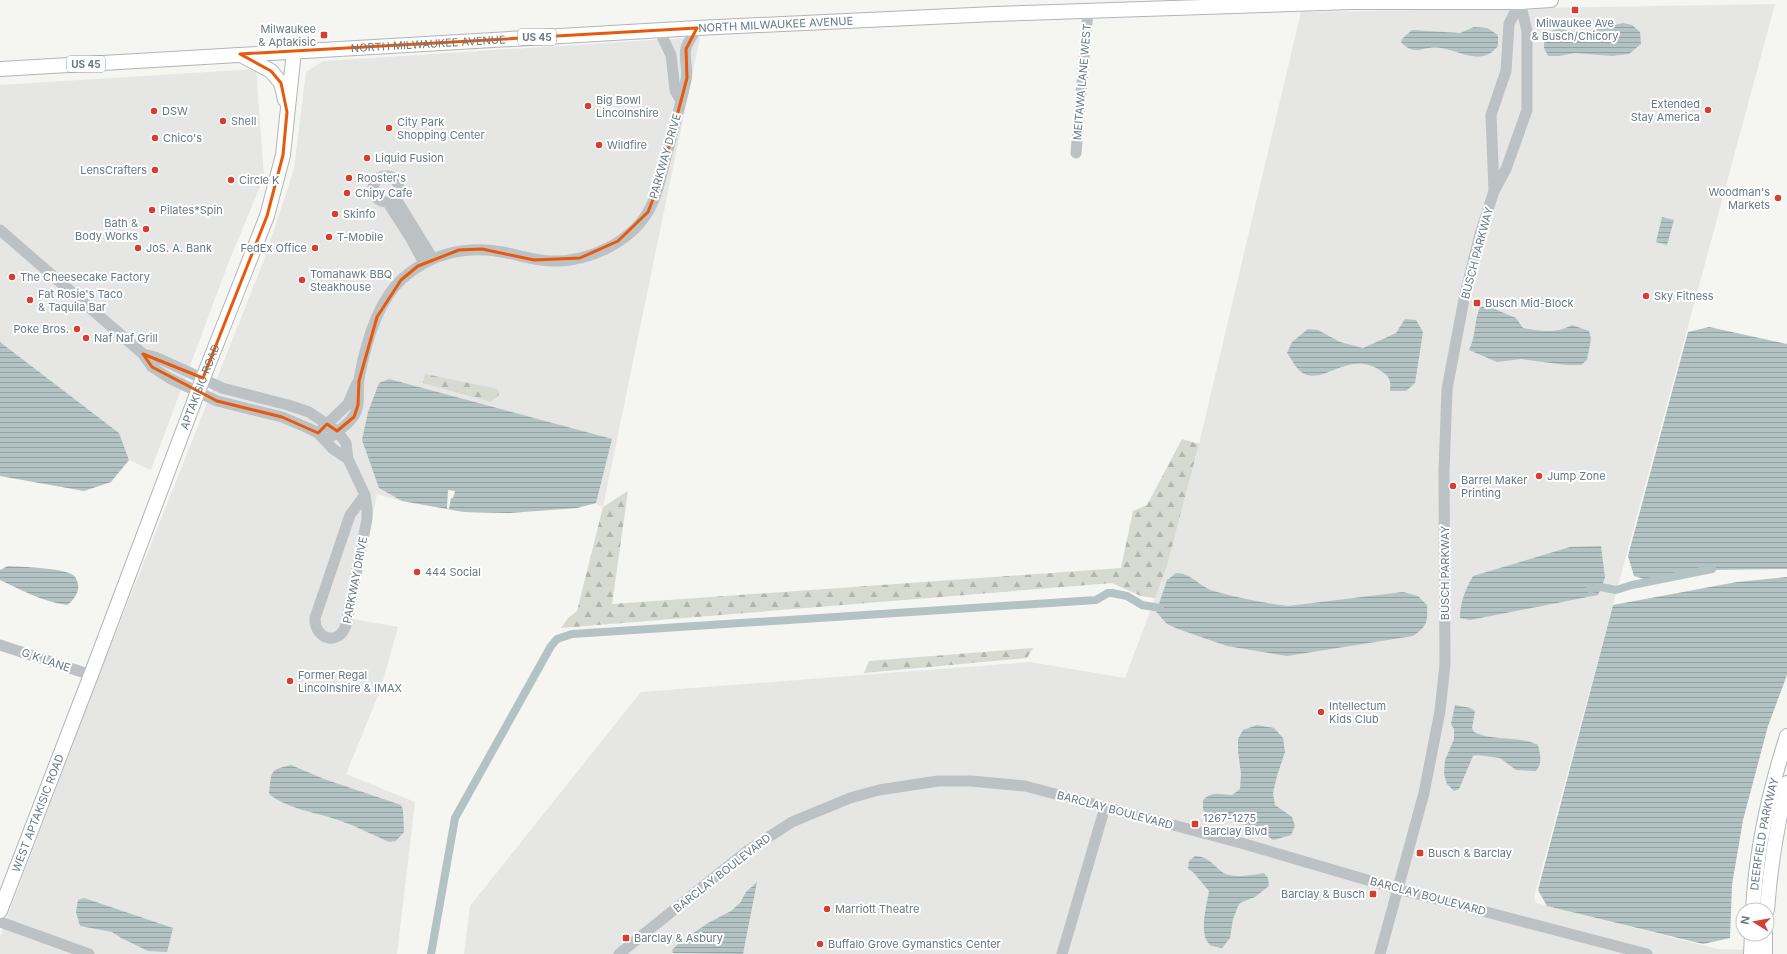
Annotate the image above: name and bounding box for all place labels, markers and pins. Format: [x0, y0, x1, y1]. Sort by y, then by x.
marker: Milwaukee Ave & Busch/Chicory [1570, 5, 1580, 15]
place label: Milwaukee Ave & Busch/Chicory [1531, 16, 1619, 43]
place label: Milwaukee & Aptakisic [258, 22, 316, 49]
marker: Milwaukee & Aptakisic [319, 30, 329, 40]
place label: Big Bowl Lincolnshire [596, 93, 659, 120]
place label: Extended Stay America [1631, 97, 1700, 124]
marker: Big Bowl Lincolnshire [583, 101, 593, 111]
place label: DSW [162, 104, 188, 118]
marker: Extended Stay America [1703, 105, 1713, 115]
marker: DSW [149, 106, 159, 116]
place label: Shell [231, 114, 256, 128]
place label: City Park Shopping Center [397, 115, 485, 142]
marker: Shell [218, 116, 228, 126]
marker: City Park Shopping Center [384, 123, 394, 133]
place label: Chico's [163, 131, 202, 145]
marker: Chico's [150, 133, 160, 143]
place label: Wildfire [607, 138, 647, 152]
marker: Wildfire [594, 140, 604, 150]
place label: Liquid Fusion [375, 151, 444, 165]
marker: Liquid Fusion [362, 153, 372, 163]
place label: LensCrafters [80, 163, 147, 177]
marker: LensCrafters [150, 165, 160, 175]
place label: Rooster's [357, 171, 406, 185]
place label: Circle K [239, 173, 280, 187]
marker: Rooster's [344, 173, 354, 183]
marker: Circle K [226, 175, 236, 185]
place label: Woodman's Markets [1708, 185, 1770, 212]
place label: Chipy Cafe [355, 186, 412, 200]
marker: Chipy Cafe [342, 188, 352, 198]
marker: Woodman's Markets [1773, 193, 1783, 203]
place label: Pilates*Spin [160, 203, 223, 217]
marker: Pilates*Spin [147, 205, 157, 215]
place label: Skinfo [343, 207, 376, 221]
marker: Skinfo [330, 209, 340, 219]
place label: Bath & Body Works [75, 216, 138, 243]
marker: Bath & Body Works [141, 224, 151, 234]
place label: T-Mobile [337, 230, 383, 244]
marker: T-Mobile [324, 232, 334, 242]
place label: JoS. A. Bank [146, 241, 212, 255]
place label: FedEx Office [241, 241, 307, 255]
marker: JoS. A. Bank [133, 243, 143, 253]
marker: FedEx Office [310, 243, 320, 253]
place label: Tomahawk BBQ Steakhouse [310, 267, 392, 294]
place label: The Cheesecake Factory [20, 270, 150, 284]
marker: The Cheesecake Factory [7, 272, 17, 282]
marker: Tomahawk BBQ Steakhouse [297, 275, 307, 285]
place label: Fat Rosie's Taco & Taquila Bar [38, 287, 123, 314]
place label: Sky Fitness [1654, 289, 1714, 303]
marker: Sky Fitness [1641, 291, 1651, 301]
marker: Fat Rosie's Taco & Taquila Bar [25, 295, 35, 305]
place label: Busch Mid-Block [1485, 296, 1574, 310]
marker: Busch Mid-Block [1472, 298, 1482, 308]
place label: Poke Bros. [13, 322, 69, 336]
marker: Poke Bros. [72, 324, 82, 334]
place label: Naf Naf Grill [94, 331, 158, 345]
marker: Naf Naf Grill [81, 333, 91, 343]
place label: Jump Zone [1547, 469, 1606, 483]
marker: Jump Zone [1534, 471, 1544, 481]
place label: Barrel Maker Printing [1461, 473, 1527, 500]
marker: Barrel Maker Printing [1448, 481, 1458, 491]
place label: 444 Social [425, 565, 481, 579]
marker: 444 Social [412, 567, 422, 577]
place label: Former Regal Lincolnshire & IMAX [298, 668, 403, 695]
marker: Former Regal Lincolnshire & IMAX [285, 676, 295, 686]
place label: Intellectum Kids Club [1329, 699, 1386, 726]
marker: Intellectum Kids Club [1316, 707, 1326, 717]
place label: 1267-1275 Barclay Blvd [1203, 811, 1267, 838]
marker: 1267-1275 Barclay Blvd [1190, 819, 1200, 829]
place label: Busch & Barclay [1428, 846, 1512, 860]
marker: Busch & Barclay [1415, 848, 1425, 858]
place label: Barclay & Busch [1281, 887, 1365, 901]
marker: Barclay & Busch [1368, 889, 1378, 899]
place label: Marriott Theatre [835, 902, 919, 916]
marker: Marriott Theatre [822, 904, 832, 914]
place label: Barclay & Asbury [634, 931, 723, 945]
marker: Barclay & Asbury [621, 933, 631, 943]
place label: Buffalo Grove Gymanstics Center [828, 937, 1001, 951]
marker: Buffalo Grove Gymanstics Center [815, 939, 825, 949]

